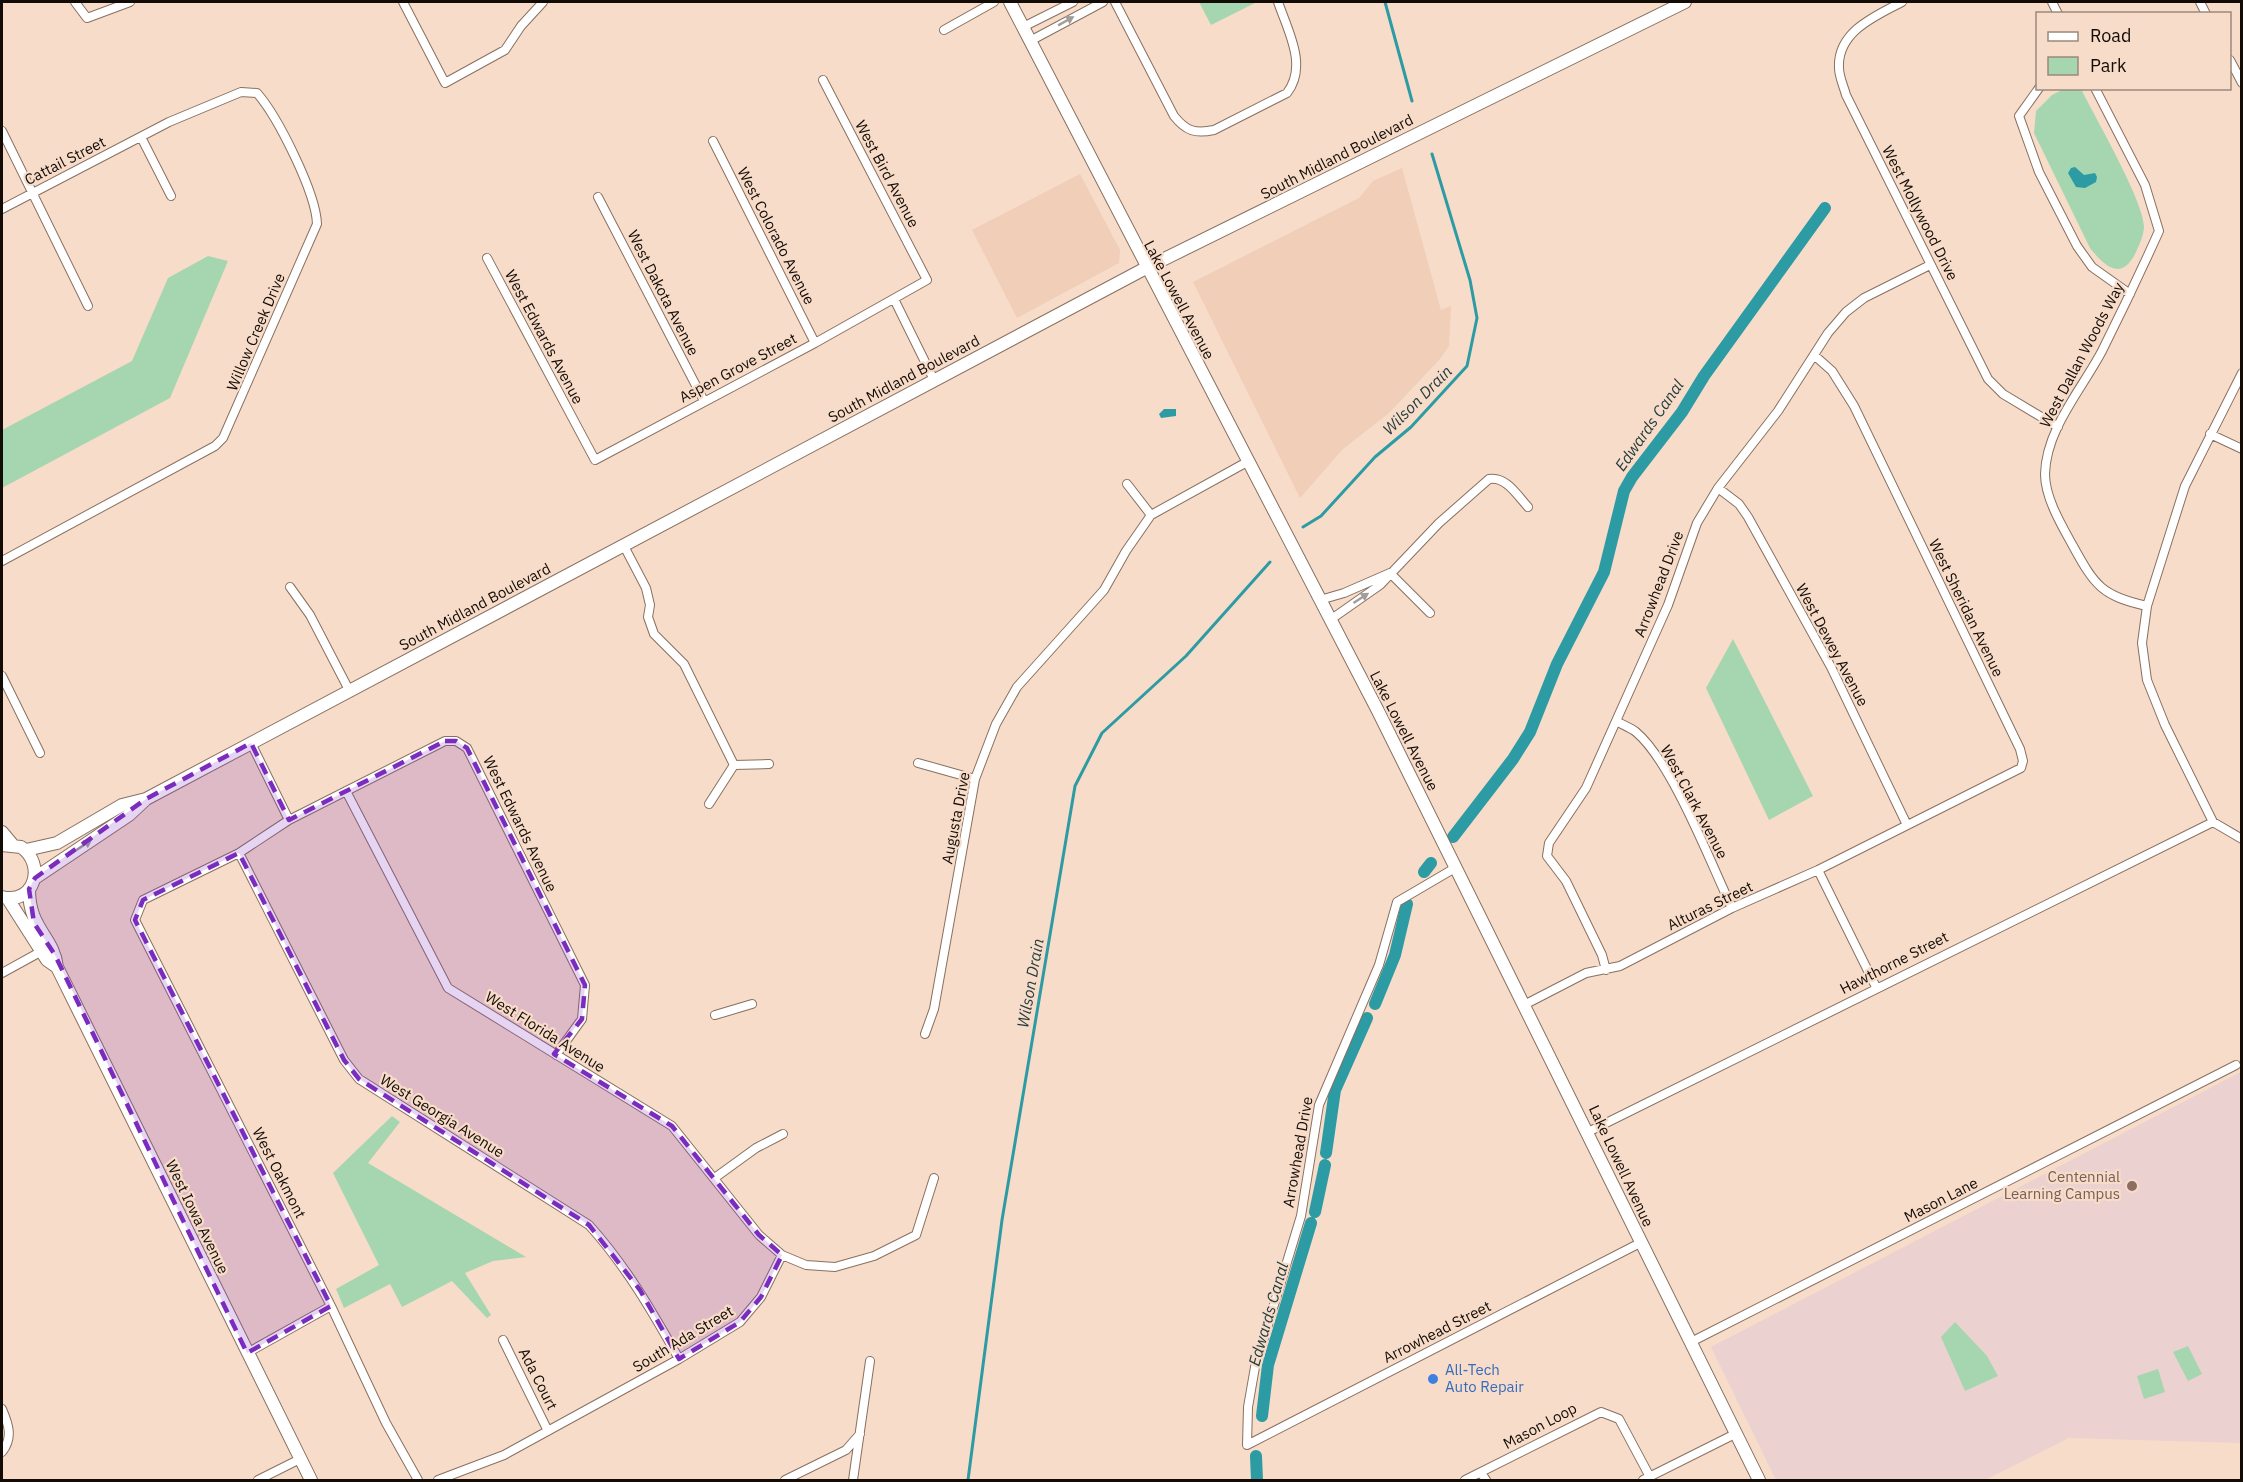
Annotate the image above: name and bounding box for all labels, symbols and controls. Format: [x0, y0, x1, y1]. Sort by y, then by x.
legend [2036, 12, 2231, 90]
one-way arrow [1058, 16, 1075, 26]
text: Road [2090, 24, 2131, 47]
text: Park [2090, 54, 2127, 77]
street label: South Midland Boulevard [1257, 110, 1416, 203]
street label: West Bird Avenue [851, 117, 924, 231]
street label: Cattail Street [21, 132, 108, 189]
street label: West Mollywood Drive [1878, 142, 1963, 283]
street label: West Colorado Avenue [734, 164, 819, 308]
street label: West Dakota Avenue [624, 227, 703, 359]
street label: Lake Lowell Avenue [1140, 237, 1219, 363]
street label: West Edwards Avenue [501, 266, 588, 407]
street label: Willow Creek Drive [222, 270, 289, 394]
street label: West Dallan Woods Way [2035, 278, 2128, 431]
street label: Aspen Grove Street [676, 329, 800, 407]
street label: South Midland Boulevard [825, 331, 983, 427]
water label: Wilson Drain [1378, 361, 1456, 439]
water label: Edwards Canal [1610, 375, 1688, 474]
street label: Arrowhead Drive [1630, 528, 1688, 640]
street label: West Sheridan Avenue [1925, 536, 2008, 680]
street label: South Midland Boulevard [396, 559, 554, 655]
street label: West Dewey Avenue [1792, 580, 1873, 709]
one-way arrow [1353, 592, 1369, 603]
street label: Lake Lowell Avenue [1366, 668, 1443, 794]
street label: West Clark Avenue [1657, 742, 1732, 862]
street label: West Edwards Avenue [479, 753, 562, 895]
street label: Augusta Drive [937, 770, 974, 866]
one-way arrow [76, 840, 92, 851]
street label: Alturas Street [1664, 877, 1756, 934]
street label: Hawthorne Street [1836, 927, 1951, 998]
water label: Wilson Drain [1012, 937, 1048, 1029]
street label: West Florida Avenue [482, 987, 609, 1076]
street label: West Georgia Avenue [377, 1070, 508, 1161]
street label: Arrowhead Drive [1278, 1095, 1317, 1209]
street label: Lake Lowell Avenue [1585, 1102, 1658, 1230]
street label: West Oakmont [248, 1124, 310, 1221]
street label: West Iowa Avenue [162, 1157, 233, 1277]
place label: Centennial Learning Campus [2004, 1167, 2120, 1203]
street label: Mason Lane [1901, 1173, 1981, 1226]
marker: Centennial Learning Campus [2125, 1179, 2139, 1193]
water label: Edwards Canal [1244, 1259, 1293, 1368]
street label: Arrowhead Street [1380, 1296, 1494, 1367]
street label: South Ada Street [629, 1301, 736, 1376]
street label: Ada Court [515, 1345, 562, 1413]
place label: All-Tech Auto Repair [1445, 1360, 1524, 1396]
marker: All-Tech Auto Repair [1426, 1372, 1440, 1386]
street label: Mason Loop [1500, 1398, 1580, 1453]

